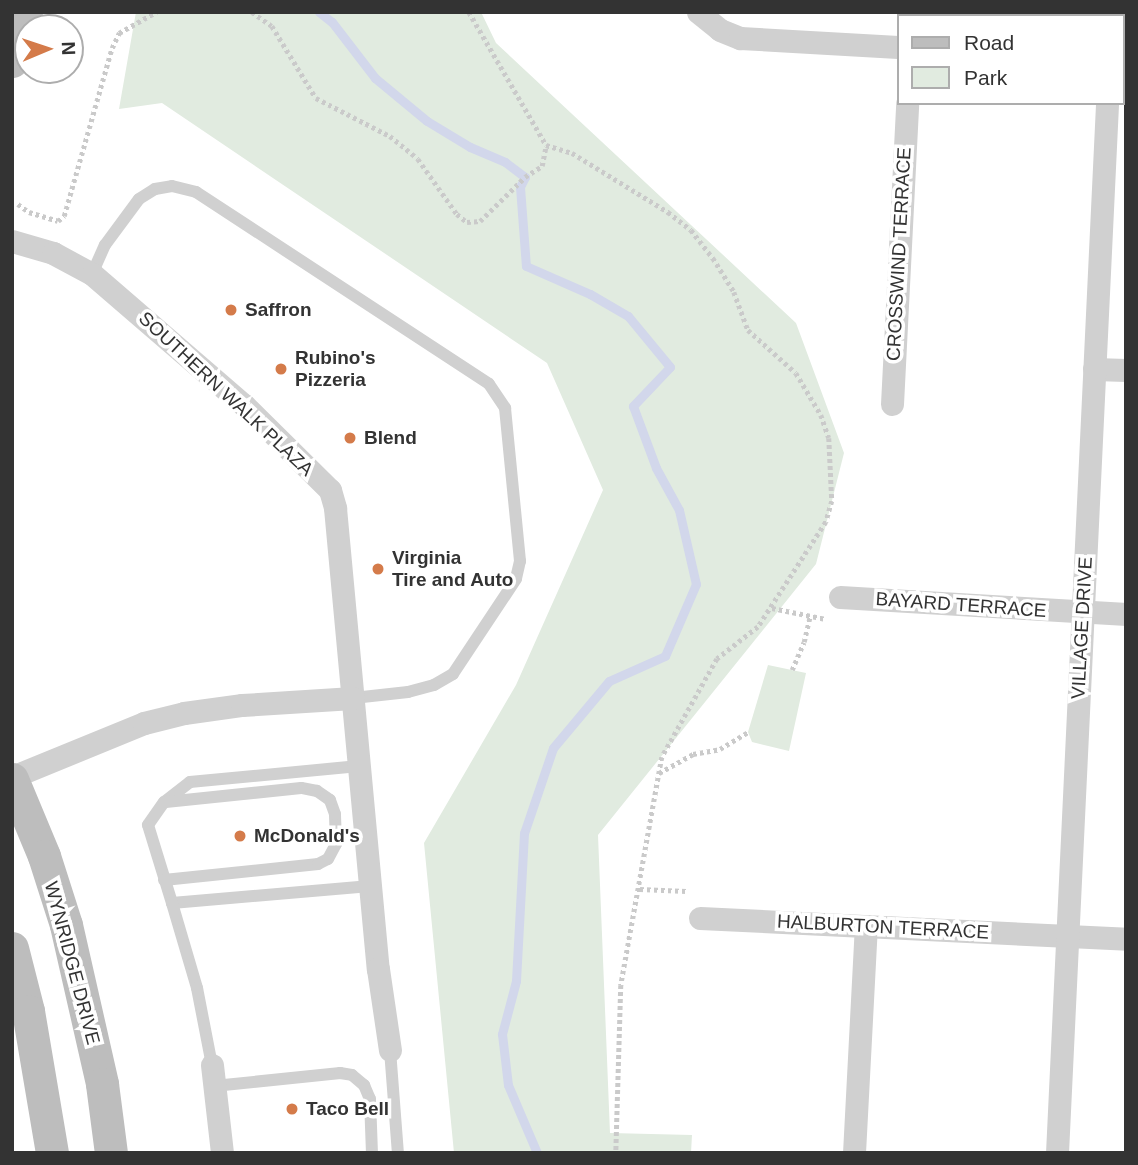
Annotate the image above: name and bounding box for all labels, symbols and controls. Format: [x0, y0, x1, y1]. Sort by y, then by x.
north arrow [14, 14, 84, 84]
legend [897, 14, 1124, 105]
text: Road [964, 31, 1014, 54]
text: N [58, 41, 79, 56]
text: Park [964, 66, 1007, 89]
street label: CROSSWIND TERRACE [882, 146, 916, 362]
place label: Saffron [245, 299, 312, 321]
marker: Saffron [223, 302, 239, 318]
street label: SOUTHERN WALK PLAZA [134, 307, 318, 481]
place label: Rubino's Pizzeria [295, 347, 376, 391]
marker: Rubino's Pizzeria [273, 361, 289, 377]
place label: Blend [364, 427, 417, 449]
marker: Blend [342, 430, 358, 446]
place label: Virginia Tire and Auto [392, 547, 514, 591]
street label: VILLAGE DRIVE [1067, 556, 1097, 700]
marker: Virginia Tire and Auto [370, 561, 386, 577]
street label: BAYARD TERRACE [875, 588, 1047, 622]
place label: McDonald's [254, 825, 360, 847]
marker: McDonald's [232, 828, 248, 844]
street label: WYNRIDGE DRIVE [39, 879, 105, 1047]
street label: HALBURTON TERRACE [776, 910, 990, 944]
place label: Taco Bell [306, 1098, 389, 1120]
marker: Taco Bell [284, 1101, 300, 1117]

